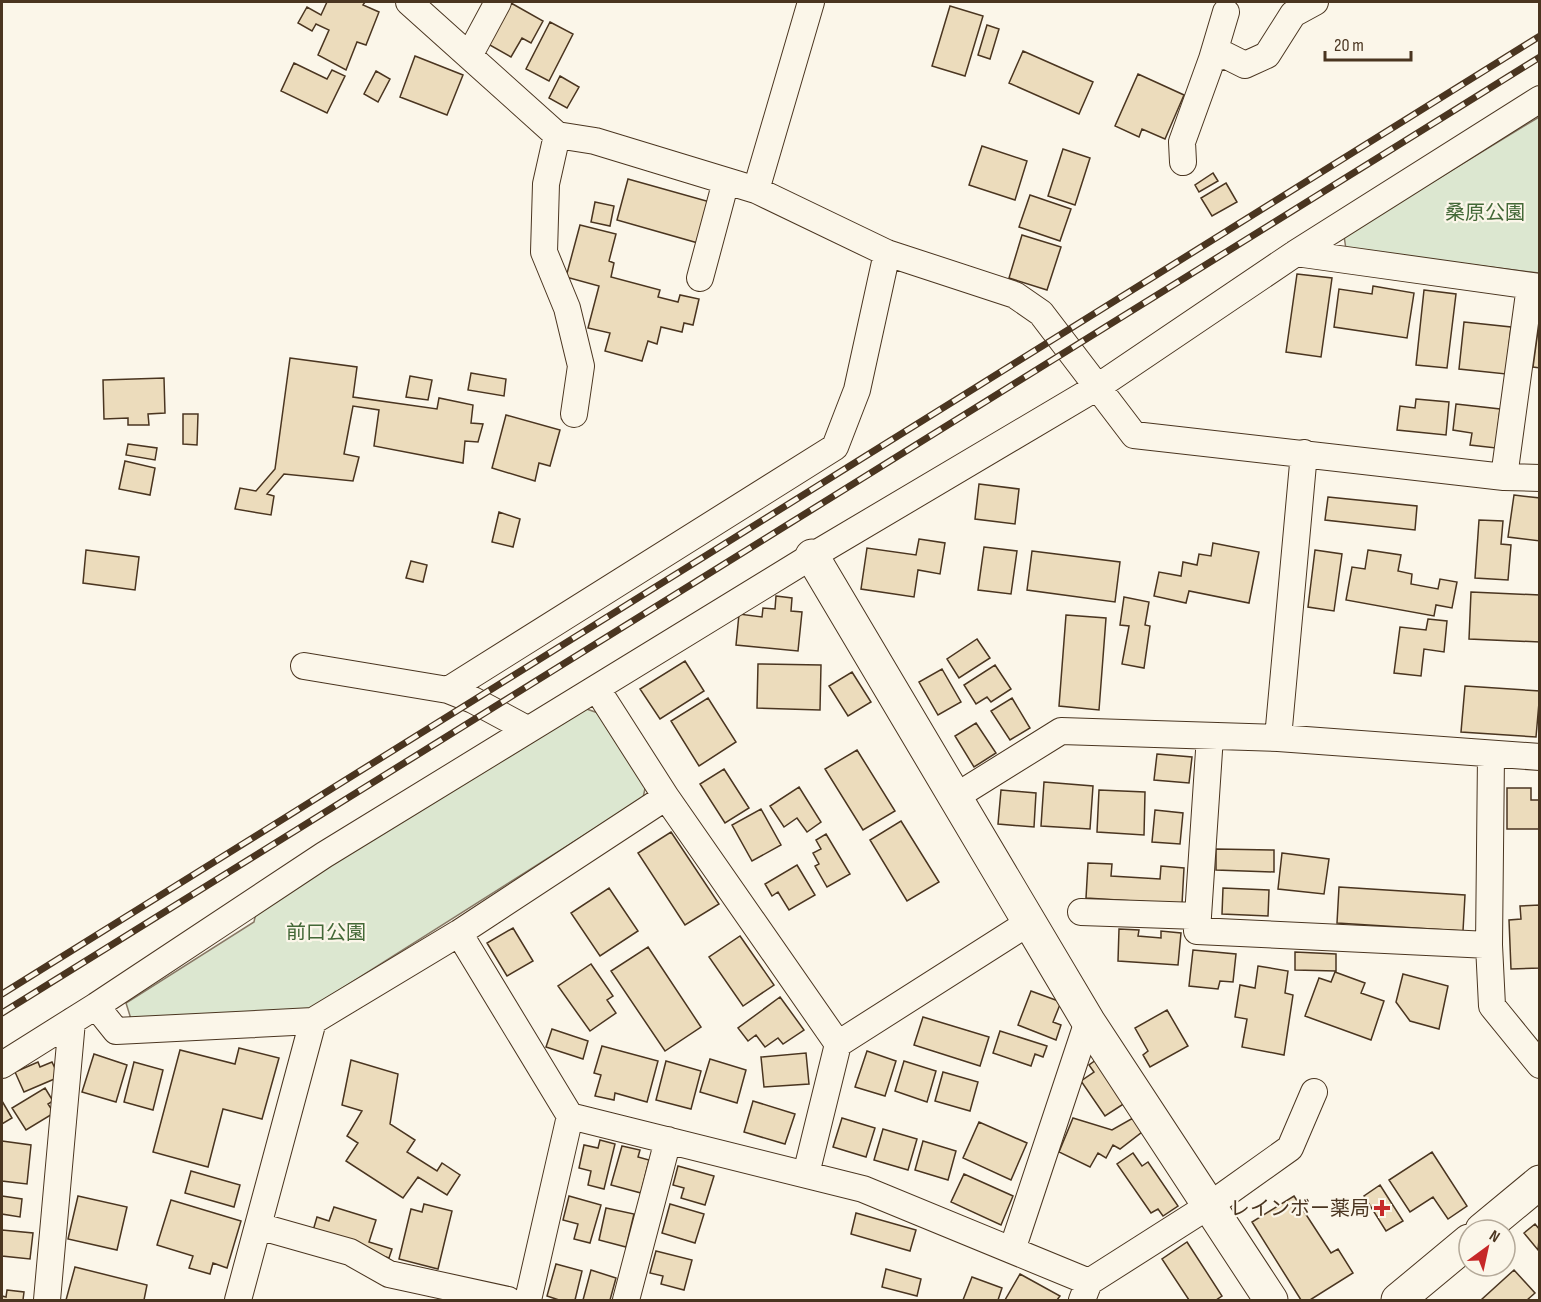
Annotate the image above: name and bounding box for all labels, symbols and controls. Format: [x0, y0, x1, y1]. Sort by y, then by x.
scale bar [1325, 24, 1410, 62]
text: 20 m [1334, 35, 1364, 56]
park label: 桑原公園 [1445, 201, 1525, 225]
park label: 前口公園 [286, 921, 366, 945]
place label: レインボー薬局 [1230, 1197, 1370, 1221]
marker: レインボー薬局 [1375, 1201, 1389, 1215]
north arrow [1457, 1218, 1517, 1278]
text: N [1486, 1226, 1503, 1247]

